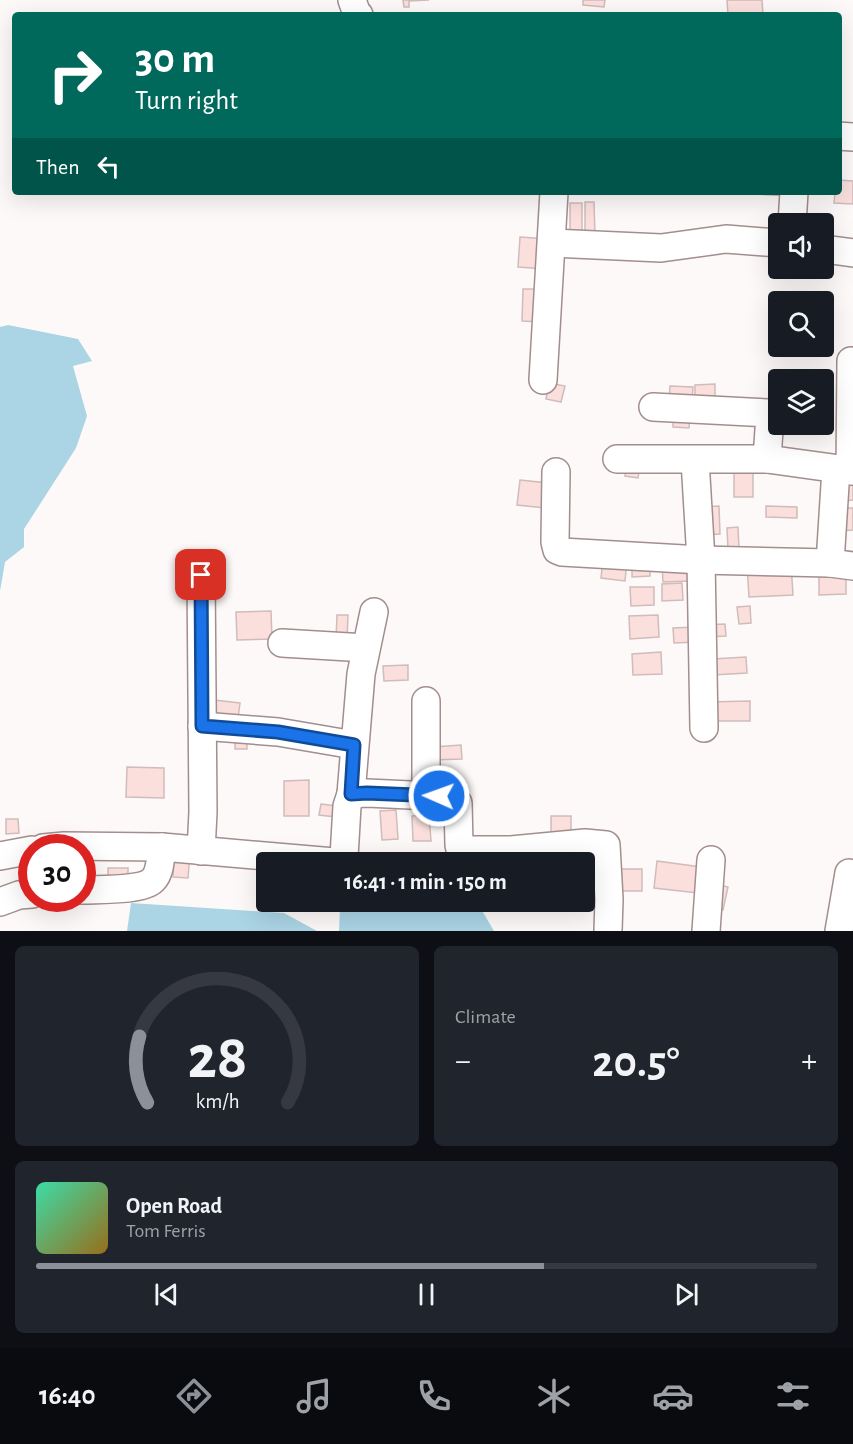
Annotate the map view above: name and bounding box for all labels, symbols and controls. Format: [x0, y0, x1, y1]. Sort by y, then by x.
icon: right [36, 36, 114, 114]
text: 30 m [135, 38, 215, 80]
text: Turn right [135, 87, 238, 114]
icon: left [92, 150, 125, 183]
text: Then [36, 156, 80, 178]
map controls [768, 213, 834, 435]
button: sound [768, 213, 834, 279]
button: search [768, 291, 834, 357]
button: layers [768, 369, 834, 435]
pin [175, 549, 226, 600]
icon: arrive [184, 558, 217, 591]
position arrow [407, 764, 471, 828]
speed limit sign: 30 [18, 834, 96, 912]
text: 16:41 · 1 min · 150 m [344, 871, 507, 893]
text: Climate [455, 1007, 516, 1027]
text: 28 [187, 1027, 247, 1089]
text: 20.5° [592, 1040, 680, 1085]
text: − [455, 1045, 471, 1078]
text: + [801, 1045, 817, 1078]
text: km/h [195, 1091, 239, 1112]
text: Open Road [126, 1195, 222, 1217]
text: Tom Ferris [126, 1221, 206, 1241]
icon: previous [150, 1278, 183, 1311]
icon: pause [410, 1278, 443, 1311]
icon: next [670, 1278, 703, 1311]
icon: directions [173, 1375, 215, 1417]
icon: music [293, 1375, 335, 1417]
icon: phone [413, 1375, 455, 1417]
icon: climate [533, 1375, 575, 1417]
icon: car [652, 1375, 694, 1417]
icon: filters [772, 1375, 814, 1417]
text: 16:40 [39, 1382, 95, 1409]

